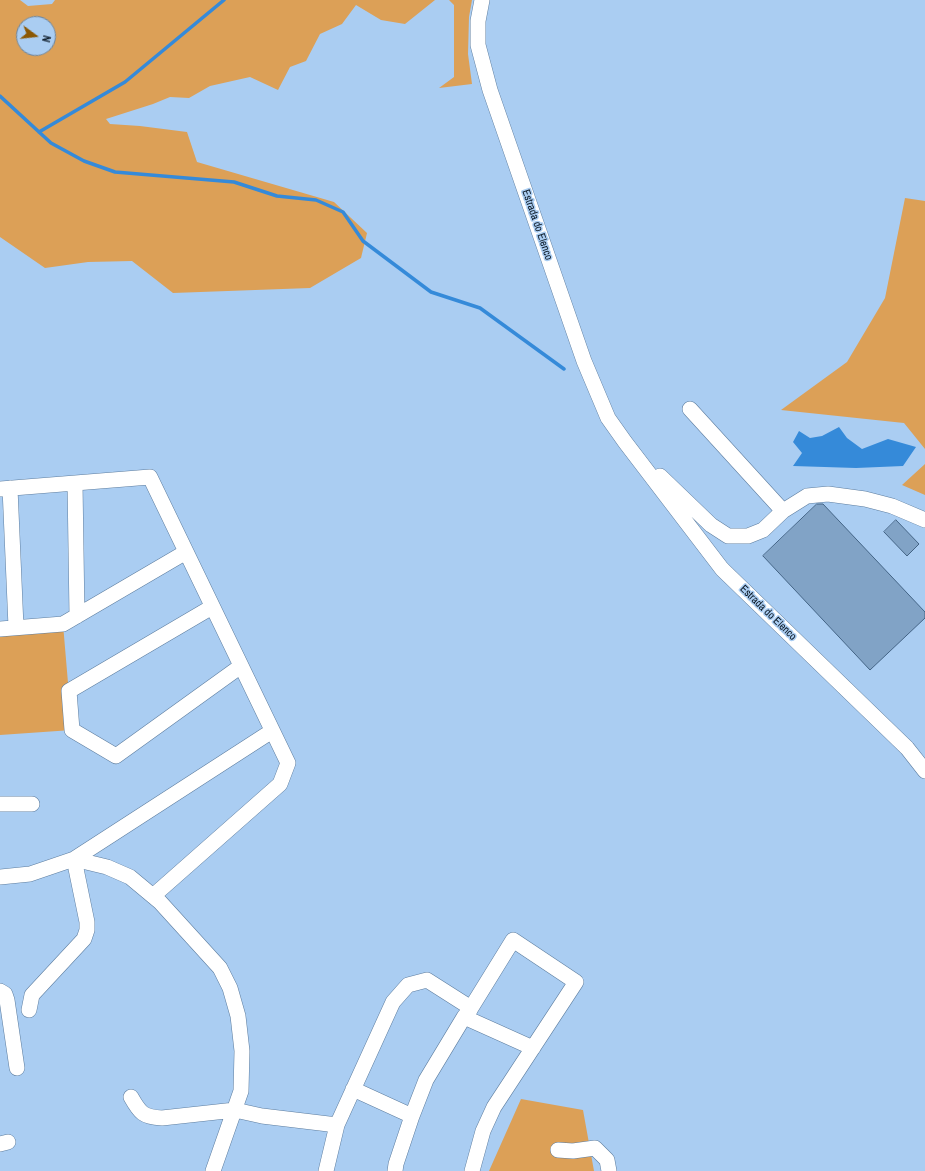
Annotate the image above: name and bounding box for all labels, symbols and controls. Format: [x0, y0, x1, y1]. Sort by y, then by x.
north arrow [16, 16, 56, 56]
text: N [39, 34, 54, 44]
street label: Estrada do Elenco [519, 188, 555, 262]
street label: Estrada do Elenco [737, 583, 799, 643]

